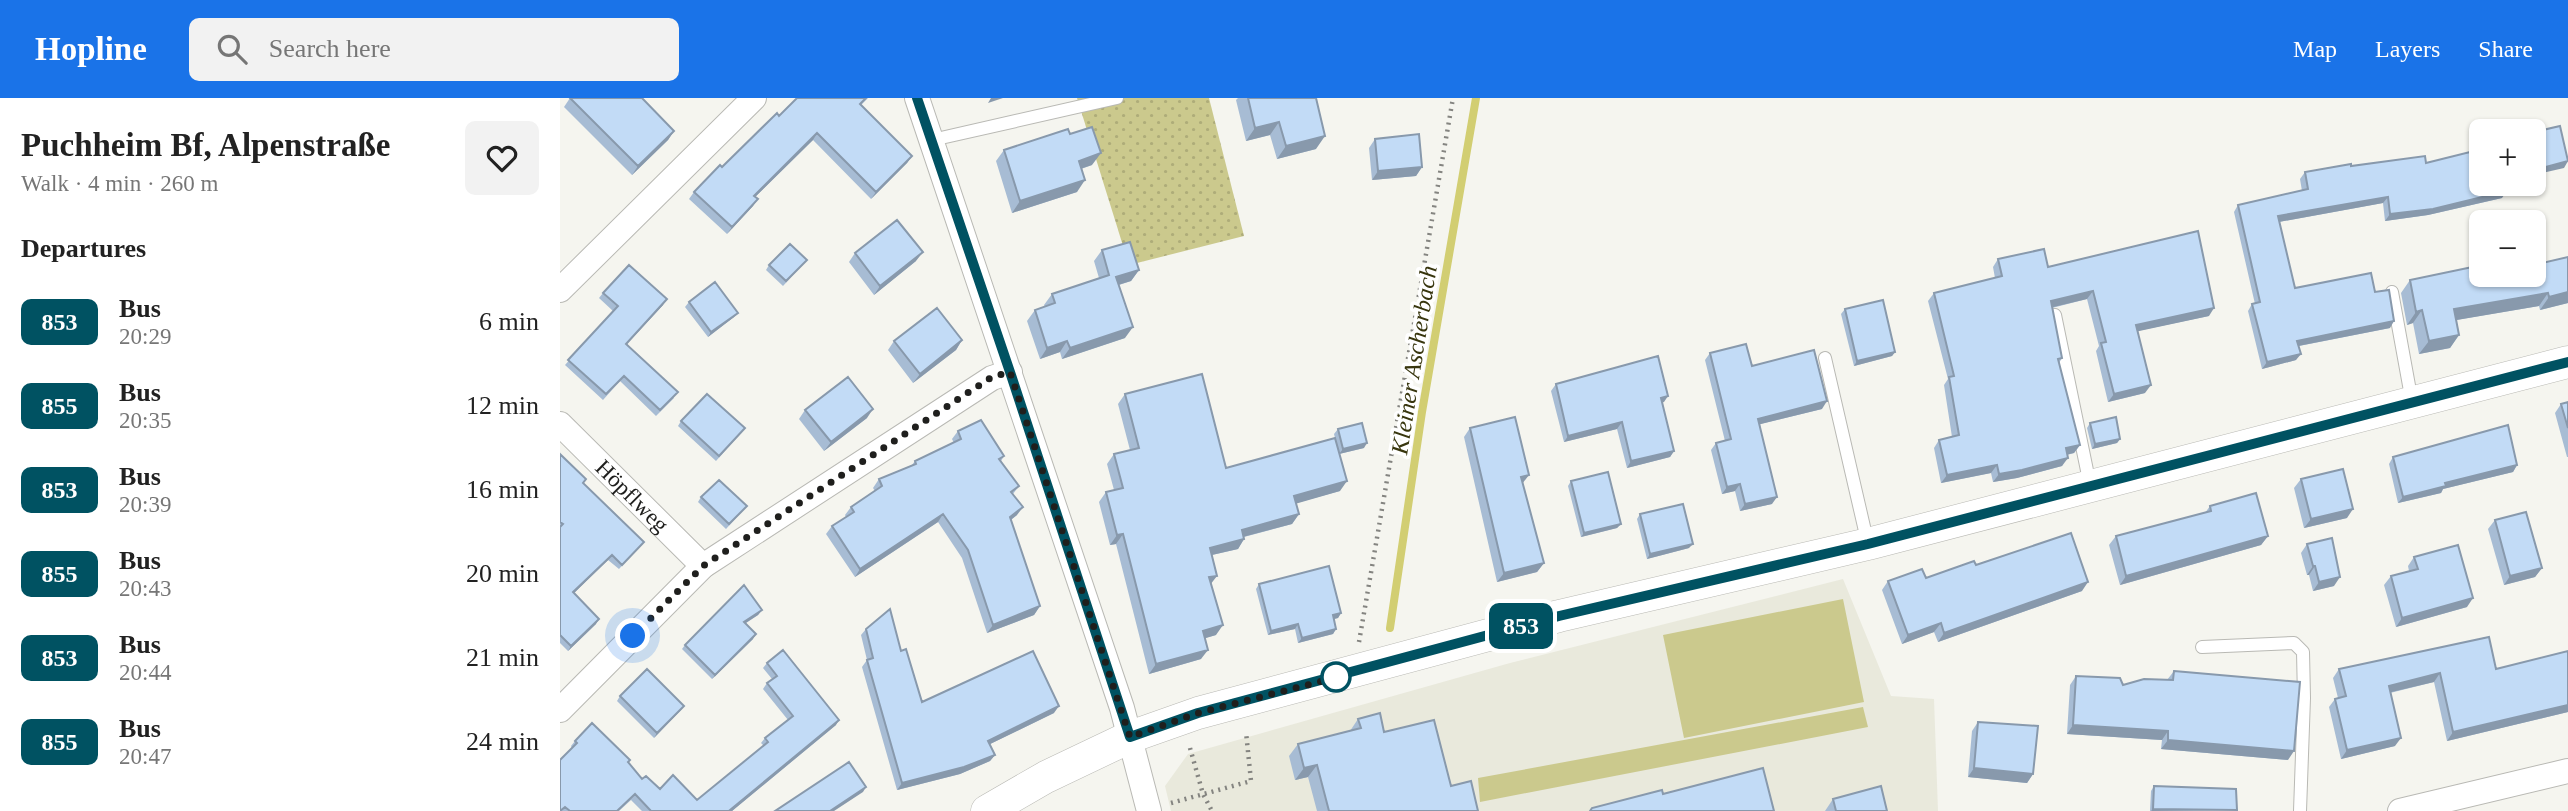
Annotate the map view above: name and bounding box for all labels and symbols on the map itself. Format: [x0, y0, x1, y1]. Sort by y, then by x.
water label: Kleiner Ascherbach [1386, 264, 1442, 457]
street label: Höpflweg [591, 455, 674, 538]
line badge: 853 [1481, 603, 1561, 649]
your location [615, 618, 650, 653]
unlabelled marker [1321, 662, 1351, 692]

